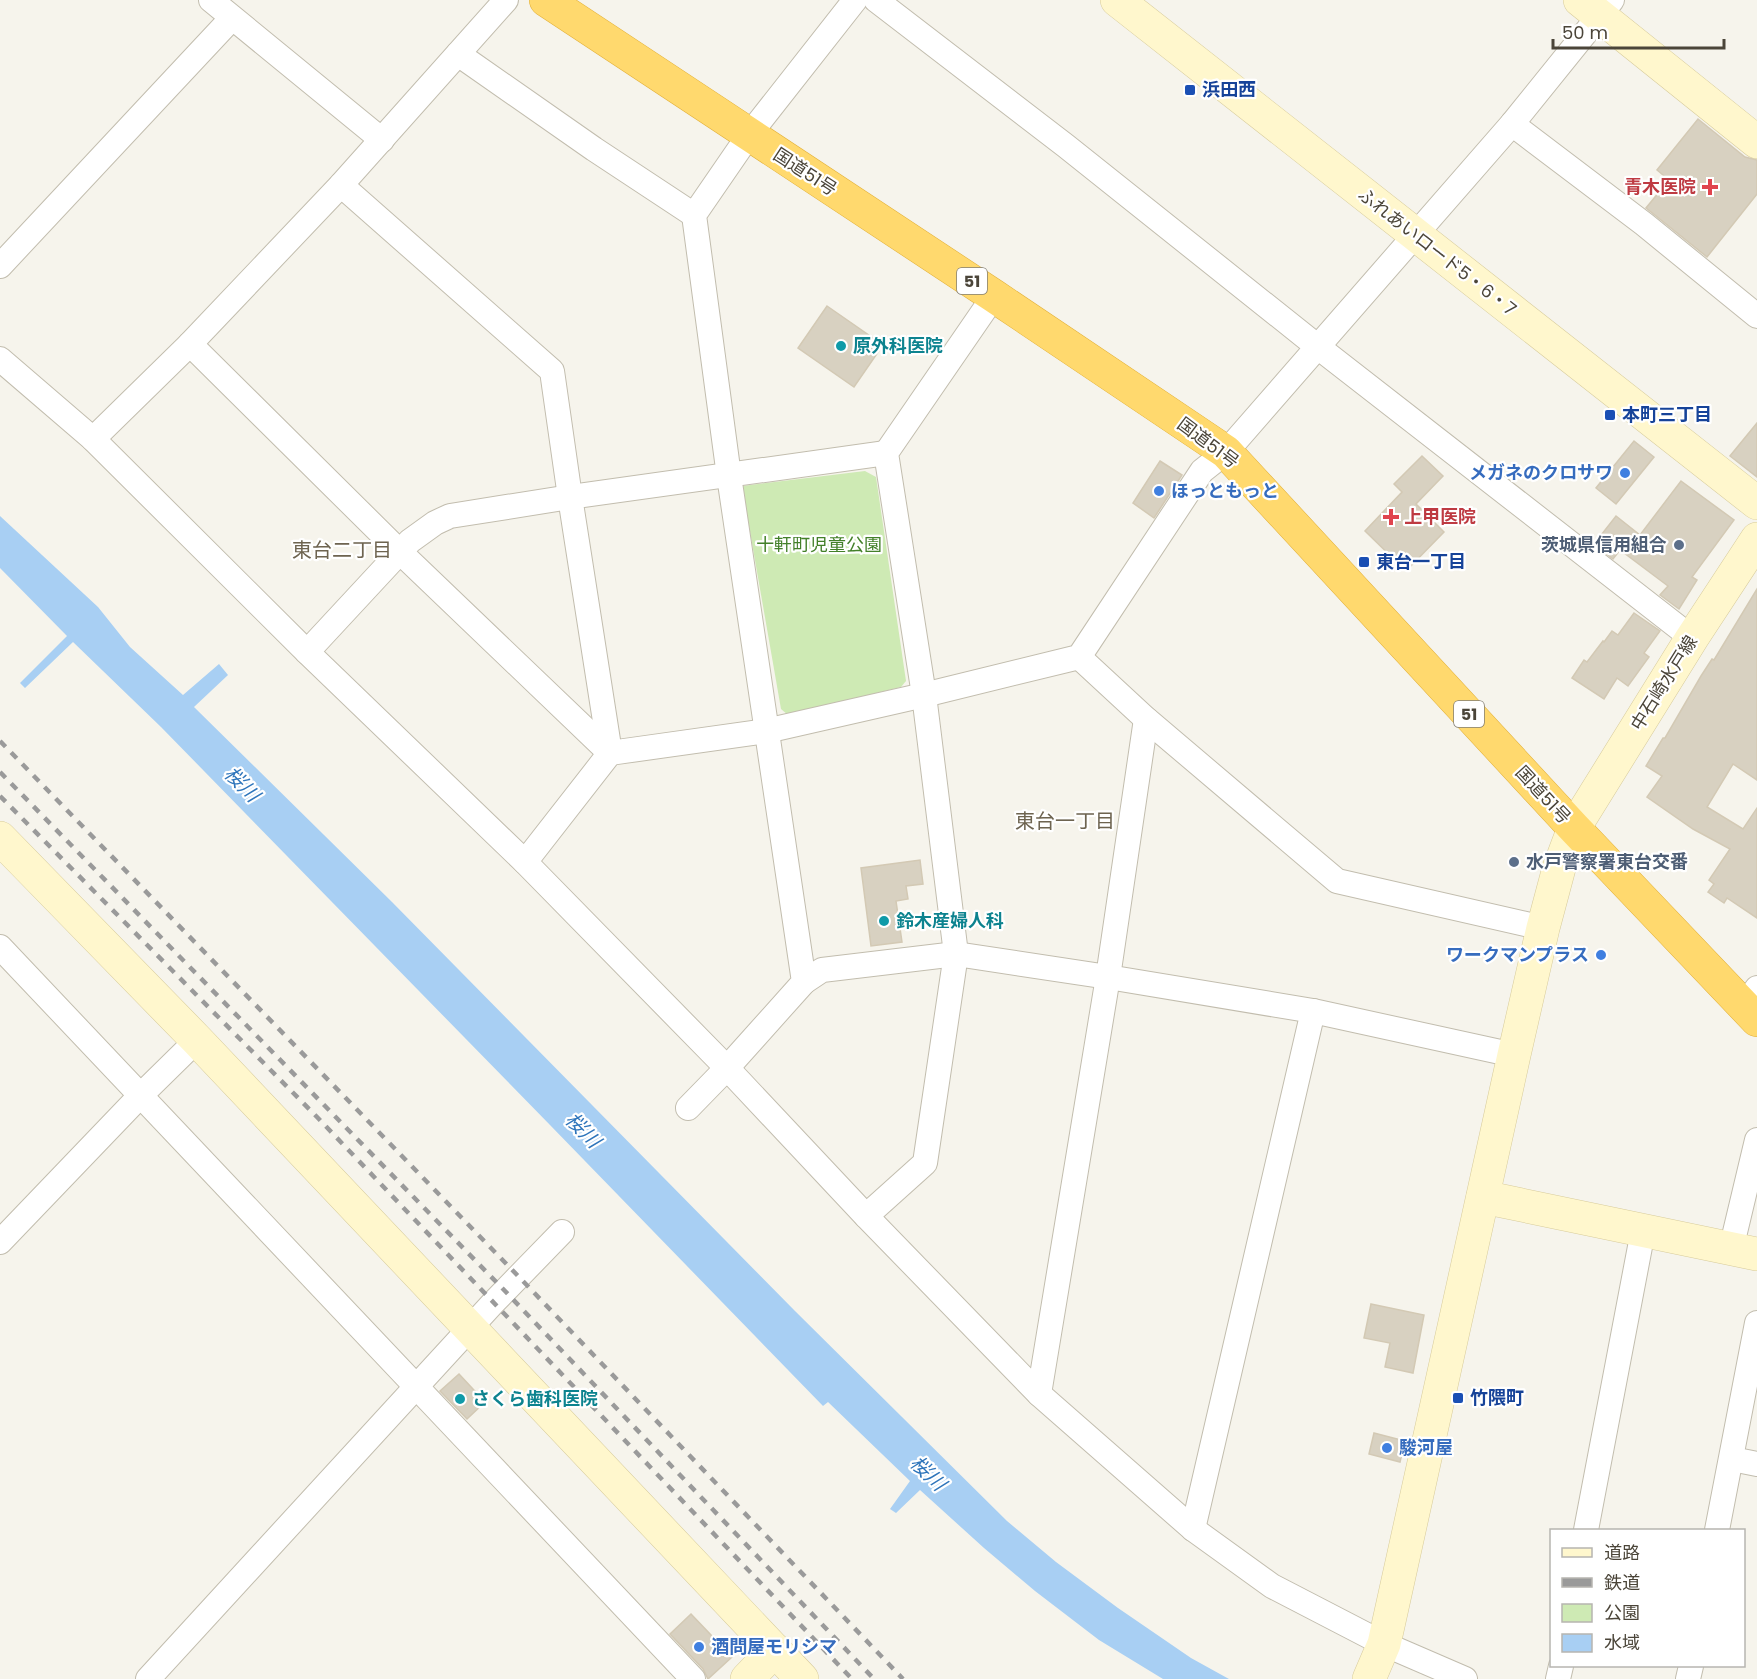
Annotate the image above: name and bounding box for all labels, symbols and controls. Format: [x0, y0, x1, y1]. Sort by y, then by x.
scale bar [1553, 12, 1724, 50]
text: 50 m [1562, 20, 1608, 45]
place label: 浜田西 [1202, 77, 1256, 102]
marker: 浜田西 [1183, 83, 1197, 97]
street label: 国道51号 [769, 142, 842, 201]
place label: 青木医院 [1624, 174, 1696, 199]
marker: 青木医院 [1701, 178, 1719, 196]
street label: ふれあいロード5・6・7 [1353, 182, 1522, 321]
road number: 51 [957, 268, 987, 294]
place label: 原外科医院 [853, 333, 943, 358]
marker: 原外科医院 [834, 339, 848, 353]
place label: 本町三丁目 [1622, 402, 1712, 427]
marker: 本町三丁目 [1603, 408, 1617, 422]
street label: 国道51号 [1172, 411, 1244, 474]
place label: メガネのクロサワ [1469, 460, 1613, 485]
marker: メガネのクロサワ [1618, 466, 1632, 480]
place label: ほっともっと [1171, 478, 1279, 503]
marker: ほっともっと [1152, 484, 1166, 498]
place label: 上甲医院 [1404, 504, 1476, 529]
marker: 上甲医院 [1382, 508, 1400, 526]
park label: 十軒町児童公園 [756, 532, 882, 557]
place label: 茨城県信用組合 [1541, 532, 1667, 557]
district label: 東台二丁目 [292, 536, 392, 564]
marker: 茨城県信用組合 [1672, 538, 1686, 552]
place label: 東台一丁目 [1376, 549, 1466, 574]
marker: 東台一丁目 [1357, 555, 1371, 569]
street label: 中石崎水戸線 [1624, 630, 1703, 735]
road number: 51 [1454, 701, 1484, 727]
water label: 桜川 [218, 760, 267, 809]
street label: 国道51号 [1510, 760, 1577, 829]
district label: 東台一丁目 [1015, 807, 1115, 835]
place label: 水戸警察署東台交番 [1526, 849, 1688, 874]
marker: 水戸警察署東台交番 [1507, 855, 1521, 869]
place label: 鈴木産婦人科 [896, 908, 1004, 933]
marker: 鈴木産婦人科 [877, 914, 891, 928]
place label: ワークマンプラス [1446, 942, 1589, 967]
marker: ワークマンプラス [1594, 948, 1608, 962]
water label: 桜川 [559, 1106, 608, 1155]
place label: 竹隈町 [1470, 1385, 1524, 1410]
place label: さくら歯科医院 [472, 1386, 598, 1411]
marker: 竹隈町 [1451, 1391, 1465, 1405]
marker: さくら歯科医院 [453, 1392, 467, 1406]
place label: 駿河屋 [1399, 1435, 1453, 1460]
marker: 駿河屋 [1380, 1441, 1394, 1455]
water label: 桜川 [904, 1449, 954, 1498]
legend [1550, 1529, 1745, 1667]
text: 道路 [1604, 1540, 1640, 1565]
text: 鉄道 [1604, 1570, 1640, 1595]
text: 公園 [1604, 1600, 1640, 1625]
text: 水域 [1604, 1630, 1640, 1655]
place label: 酒問屋モリシマ [711, 1634, 837, 1659]
marker: 酒問屋モリシマ [692, 1640, 706, 1654]

